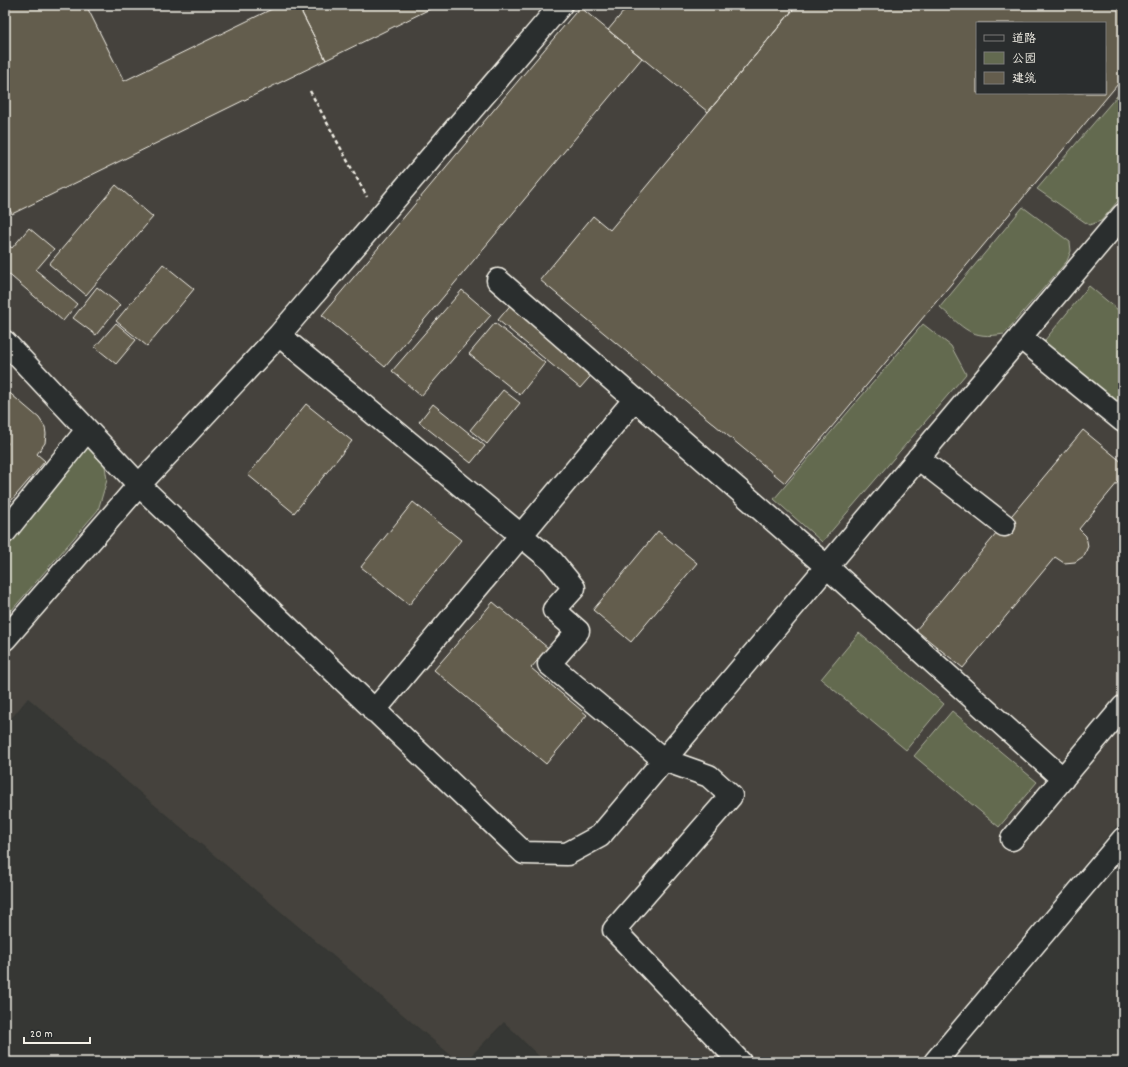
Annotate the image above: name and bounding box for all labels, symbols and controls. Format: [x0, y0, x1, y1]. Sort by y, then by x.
legend [976, 22, 1106, 94]
text: 道路 [1012, 31, 1036, 48]
text: 公园 [1012, 51, 1036, 68]
text: 建筑 [1012, 71, 1036, 88]
scale bar [24, 1019, 90, 1045]
text: 20 m [30, 1026, 53, 1043]

